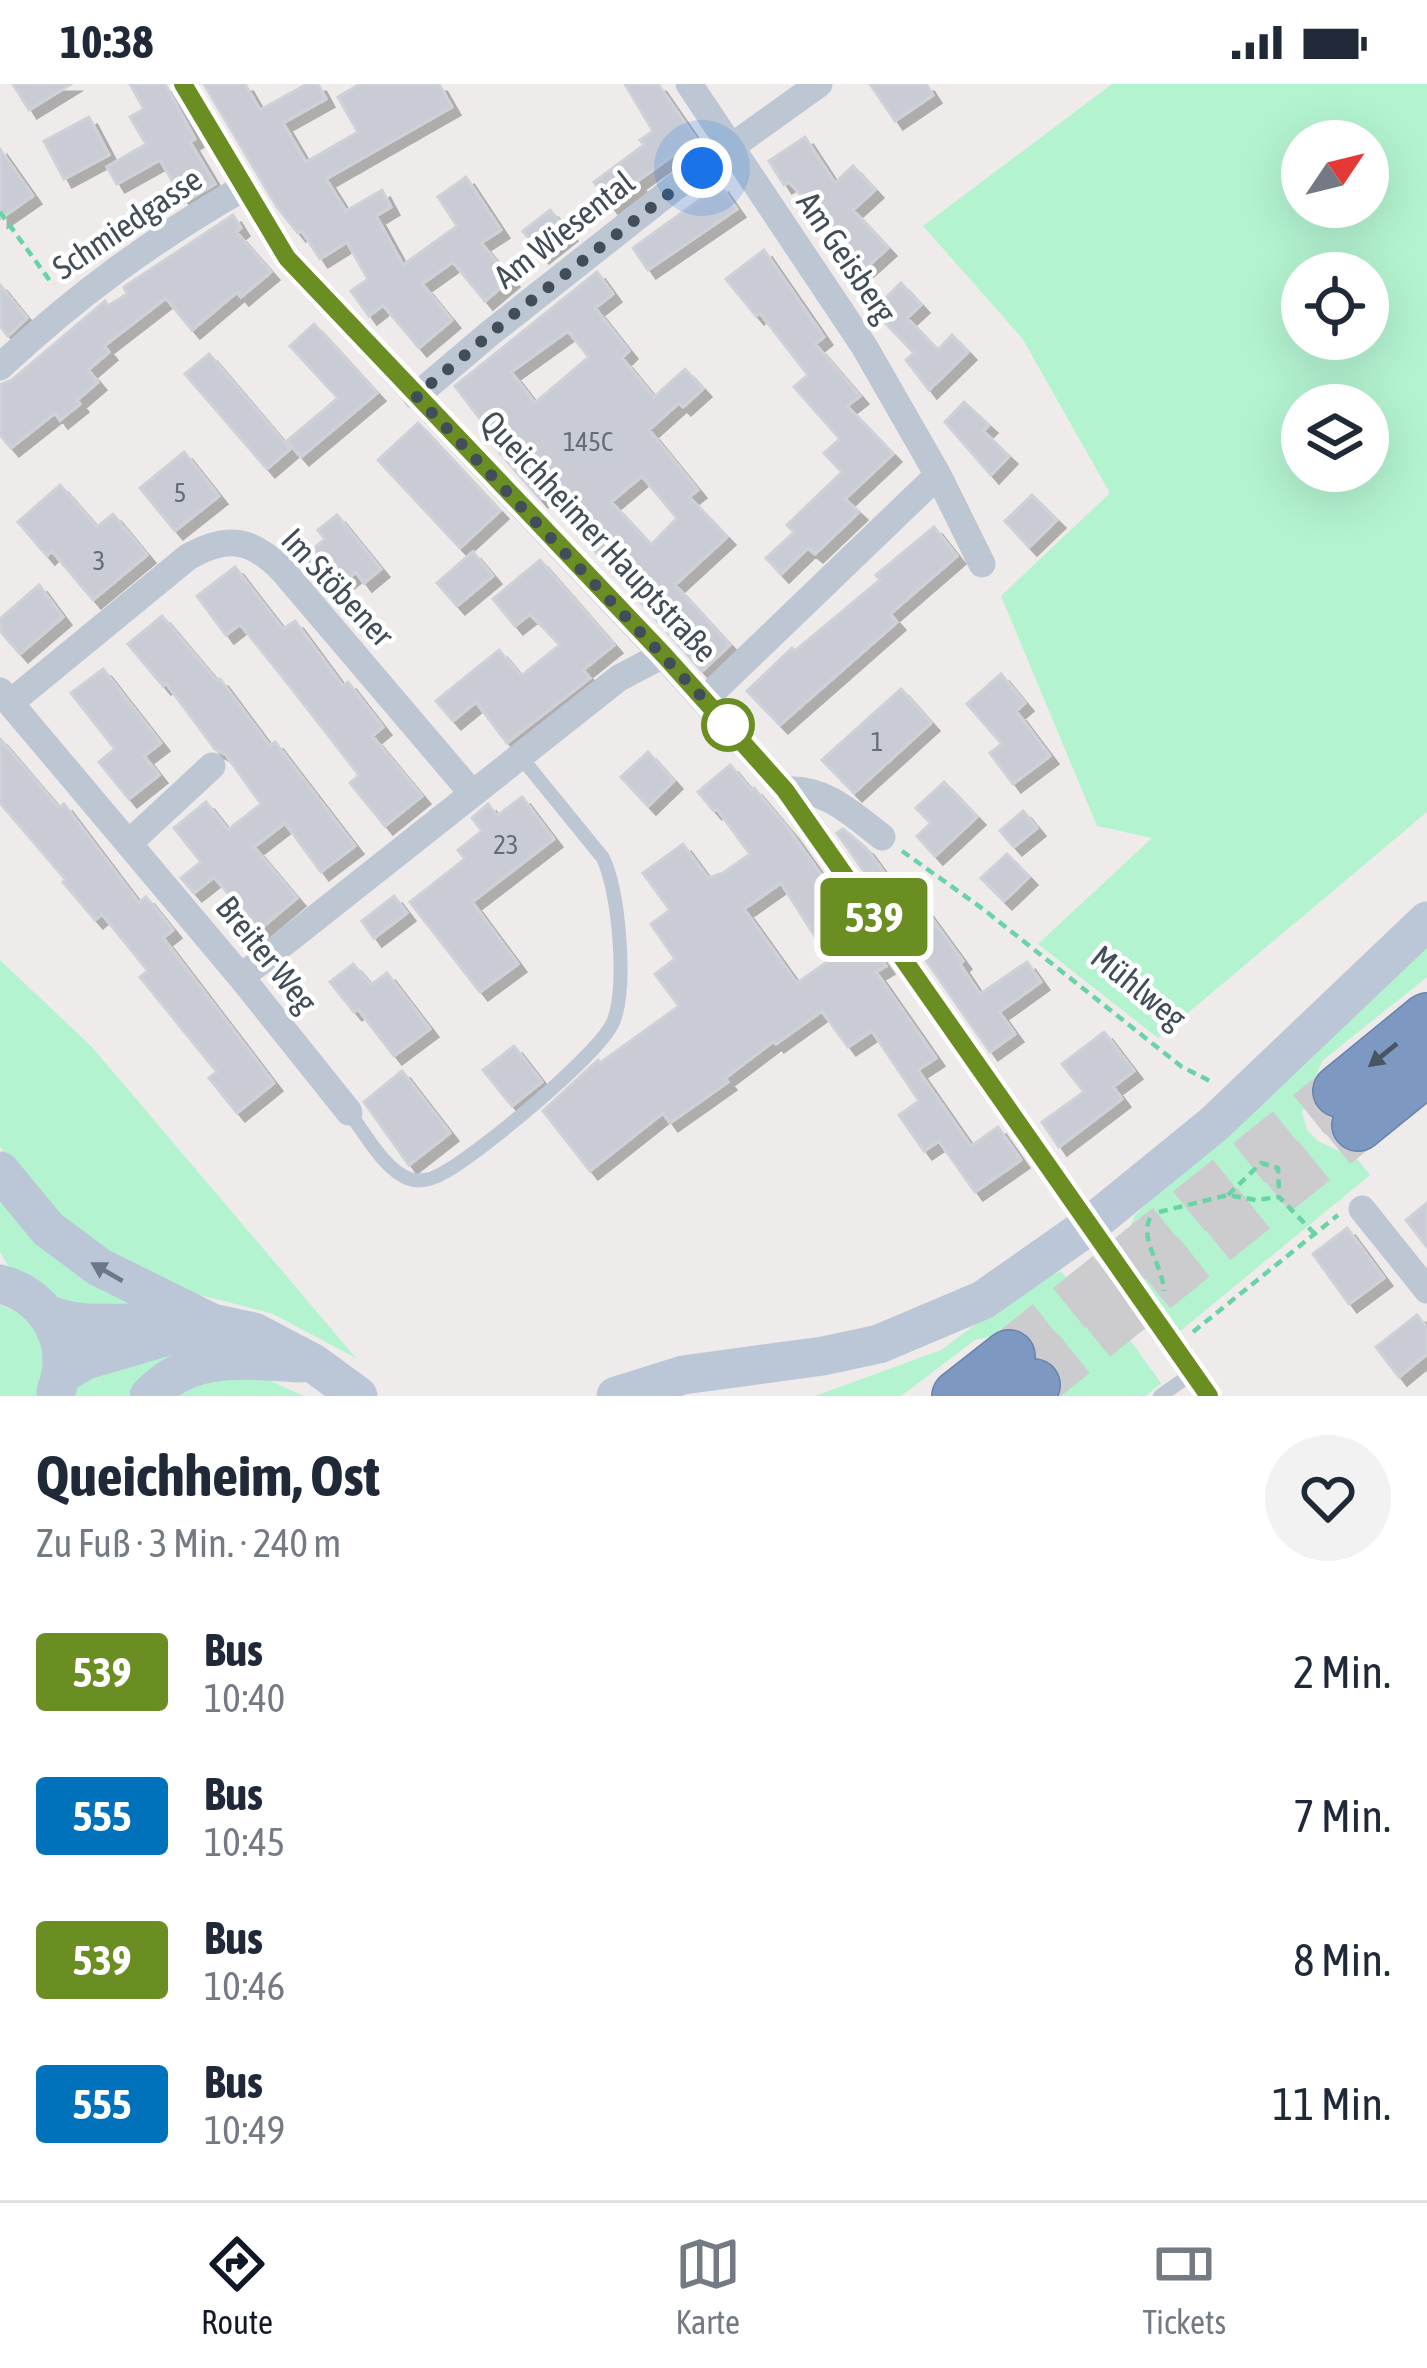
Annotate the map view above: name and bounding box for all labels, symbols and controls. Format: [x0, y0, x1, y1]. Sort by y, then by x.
text: 10:38 [60, 16, 154, 68]
north arrow [1281, 120, 1389, 228]
map controls [1281, 120, 1389, 492]
your location [672, 138, 732, 198]
street label: Schmiedgasse [45, 159, 209, 287]
street label: Am Wiesental [486, 162, 642, 295]
street label: Am Geisberg [789, 184, 905, 330]
button: locate [1281, 252, 1389, 360]
button: layers [1281, 384, 1389, 492]
street label: Queichheimer Hauptstraße [473, 403, 725, 669]
house number: 145C [563, 426, 613, 457]
house number: 5 [174, 477, 186, 508]
street label: Im Stöbener [274, 520, 403, 654]
house number: 3 [93, 545, 105, 576]
unlabelled marker [703, 700, 753, 750]
house number: 1 [871, 726, 883, 757]
house number: 23 [493, 829, 519, 860]
line badge: 539 [805, 878, 943, 956]
street label: Breiter Weg [209, 888, 326, 1020]
text: 539 [844, 893, 904, 941]
street label: Mühlweg [1084, 937, 1195, 1037]
one-way arrow [1368, 1042, 1399, 1067]
one-way arrow [91, 1262, 124, 1283]
button: heart [1265, 1435, 1391, 1561]
text: Queichheim, Ost [36, 1443, 380, 1508]
text: Zu Fuß · 3 Min. · 240 m [36, 1521, 341, 1565]
text: Bus [204, 1624, 263, 1676]
text: 2 Min. [1293, 1646, 1391, 1698]
text: 539 [72, 1648, 132, 1696]
text: 10:40 [204, 1676, 285, 1720]
text: Bus [204, 1768, 263, 1820]
text: 7 Min. [1293, 1790, 1391, 1842]
text: 555 [72, 1792, 132, 1840]
text: 10:45 [204, 1820, 285, 1864]
text: Bus [204, 1912, 263, 1964]
text: 8 Min. [1293, 1934, 1391, 1986]
text: 539 [72, 1936, 132, 1984]
text: 10:46 [204, 1964, 285, 2008]
text: Bus [204, 2056, 263, 2108]
text: 11 Min. [1272, 2078, 1391, 2130]
text: 555 [72, 2080, 132, 2128]
text: 10:49 [204, 2108, 285, 2152]
tab: Route [201, 2231, 273, 2341]
tab: Karte [675, 2231, 741, 2341]
tab: Tickets [1142, 2231, 1226, 2341]

